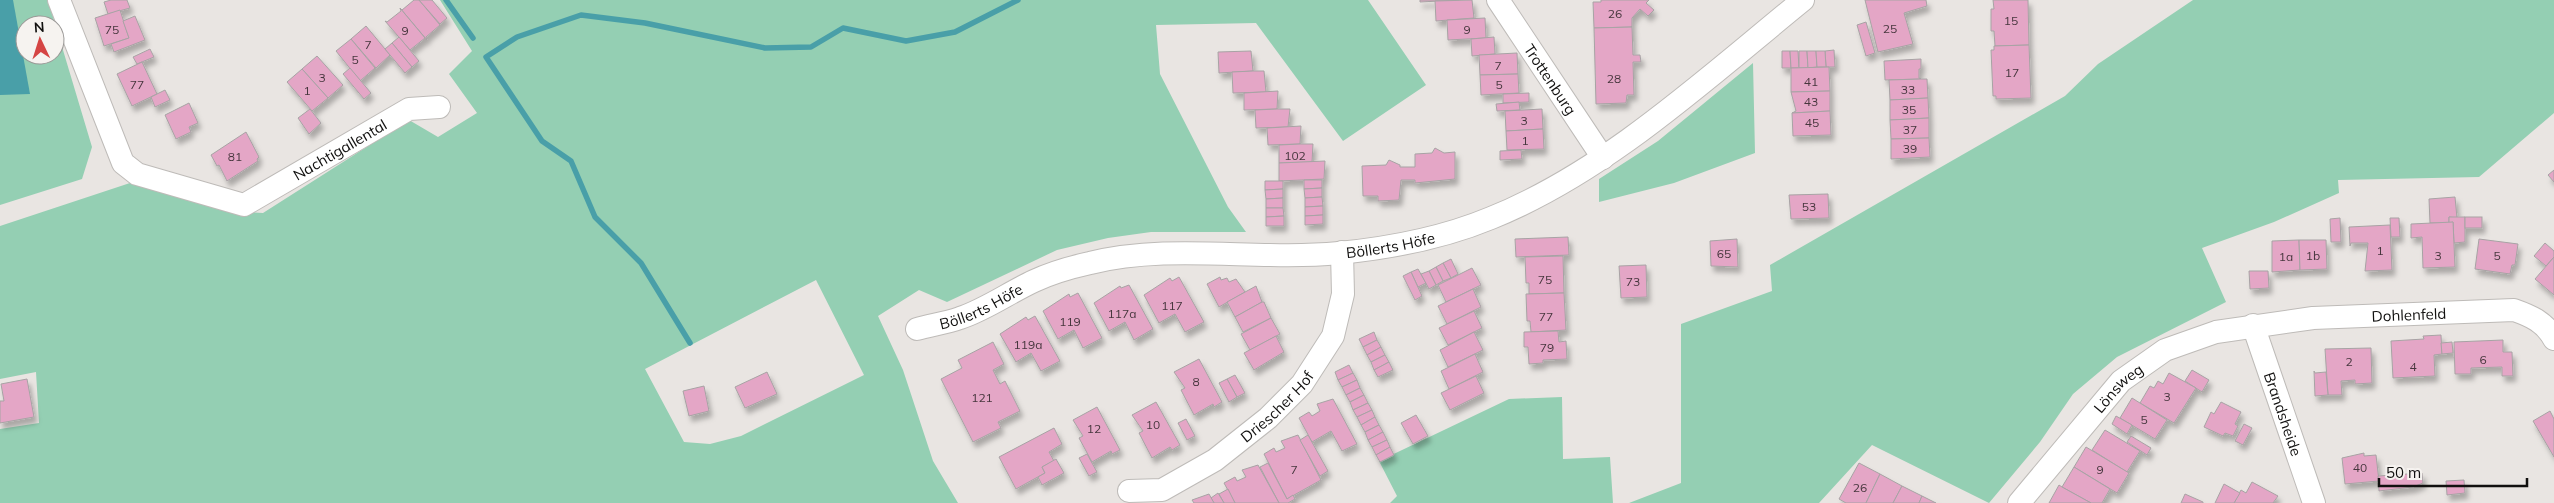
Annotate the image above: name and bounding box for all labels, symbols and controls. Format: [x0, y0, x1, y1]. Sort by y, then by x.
house number: 26 [1608, 6, 1622, 21]
house number: 15 [2004, 13, 2018, 28]
north arrow [15, 15, 65, 65]
text: N [33, 18, 45, 36]
house number: 25 [1883, 21, 1897, 36]
house number: 75 [105, 22, 119, 37]
house number: 9 [1463, 22, 1471, 37]
house number: 9 [401, 23, 409, 38]
house number: 7 [364, 37, 372, 52]
street label: Trottenburg [1520, 40, 1581, 118]
house number: 5 [351, 52, 359, 67]
house number: 7 [1494, 58, 1502, 73]
house number: 17 [2005, 65, 2019, 80]
house number: 3 [318, 70, 326, 85]
house number: 28 [1607, 71, 1621, 86]
house number: 41 [1804, 74, 1818, 89]
house number: 77 [130, 77, 144, 92]
house number: 5 [1495, 77, 1503, 92]
house number: 33 [1901, 82, 1915, 97]
house number: 1 [303, 83, 311, 98]
house number: 43 [1804, 94, 1818, 109]
house number: 35 [1902, 102, 1916, 117]
house number: 3 [1520, 113, 1528, 128]
street label: Nachtigallental [289, 115, 390, 184]
house number: 45 [1805, 115, 1819, 130]
house number: 37 [1903, 122, 1917, 137]
house number: 1 [1521, 133, 1529, 148]
house number: 39 [1903, 141, 1917, 156]
house number: 102 [1284, 148, 1306, 163]
house number: 81 [228, 149, 242, 164]
house number: 53 [1802, 199, 1816, 214]
street label: Böllerts Höfe [1345, 228, 1437, 262]
house number: 1 [2376, 243, 2384, 258]
house number: 65 [1717, 246, 1731, 261]
house number: 1b [2306, 248, 2320, 263]
house number: 3 [2434, 248, 2442, 263]
house number: 5 [2493, 248, 2501, 263]
house number: 1a [2279, 249, 2293, 264]
house number: 75 [1538, 272, 1552, 287]
house number: 73 [1626, 274, 1640, 289]
street label: Böllerts Höfe [937, 279, 1026, 333]
house number: 117 [1161, 298, 1183, 313]
street label: Dohlenfeld [2371, 303, 2447, 325]
house number: 117a [1108, 306, 1136, 321]
house number: 77 [1539, 309, 1553, 324]
house number: 119 [1059, 314, 1081, 329]
house number: 119a [1014, 337, 1042, 352]
house number: 79 [1540, 340, 1554, 355]
house number: 6 [2479, 352, 2487, 367]
house number: 2 [2345, 354, 2353, 369]
street label: Lönsweg [2089, 359, 2146, 417]
house number: 4 [2409, 359, 2417, 374]
street label: Driescher Hof [1236, 367, 1318, 446]
street label: Brandsheide [2260, 369, 2307, 458]
house number: 8 [1192, 374, 1200, 389]
house number: 3 [2163, 389, 2171, 404]
house number: 121 [971, 390, 993, 405]
house number: 5 [2140, 412, 2148, 427]
house number: 10 [1146, 417, 1160, 432]
house number: 12 [1087, 421, 1101, 436]
scale bar [2379, 456, 2526, 488]
house number: 40 [2353, 460, 2367, 475]
house number: 7 [1290, 462, 1298, 477]
house number: 9 [2096, 462, 2104, 477]
text: 50 m [2386, 463, 2421, 482]
house number: 26 [1853, 480, 1867, 495]

